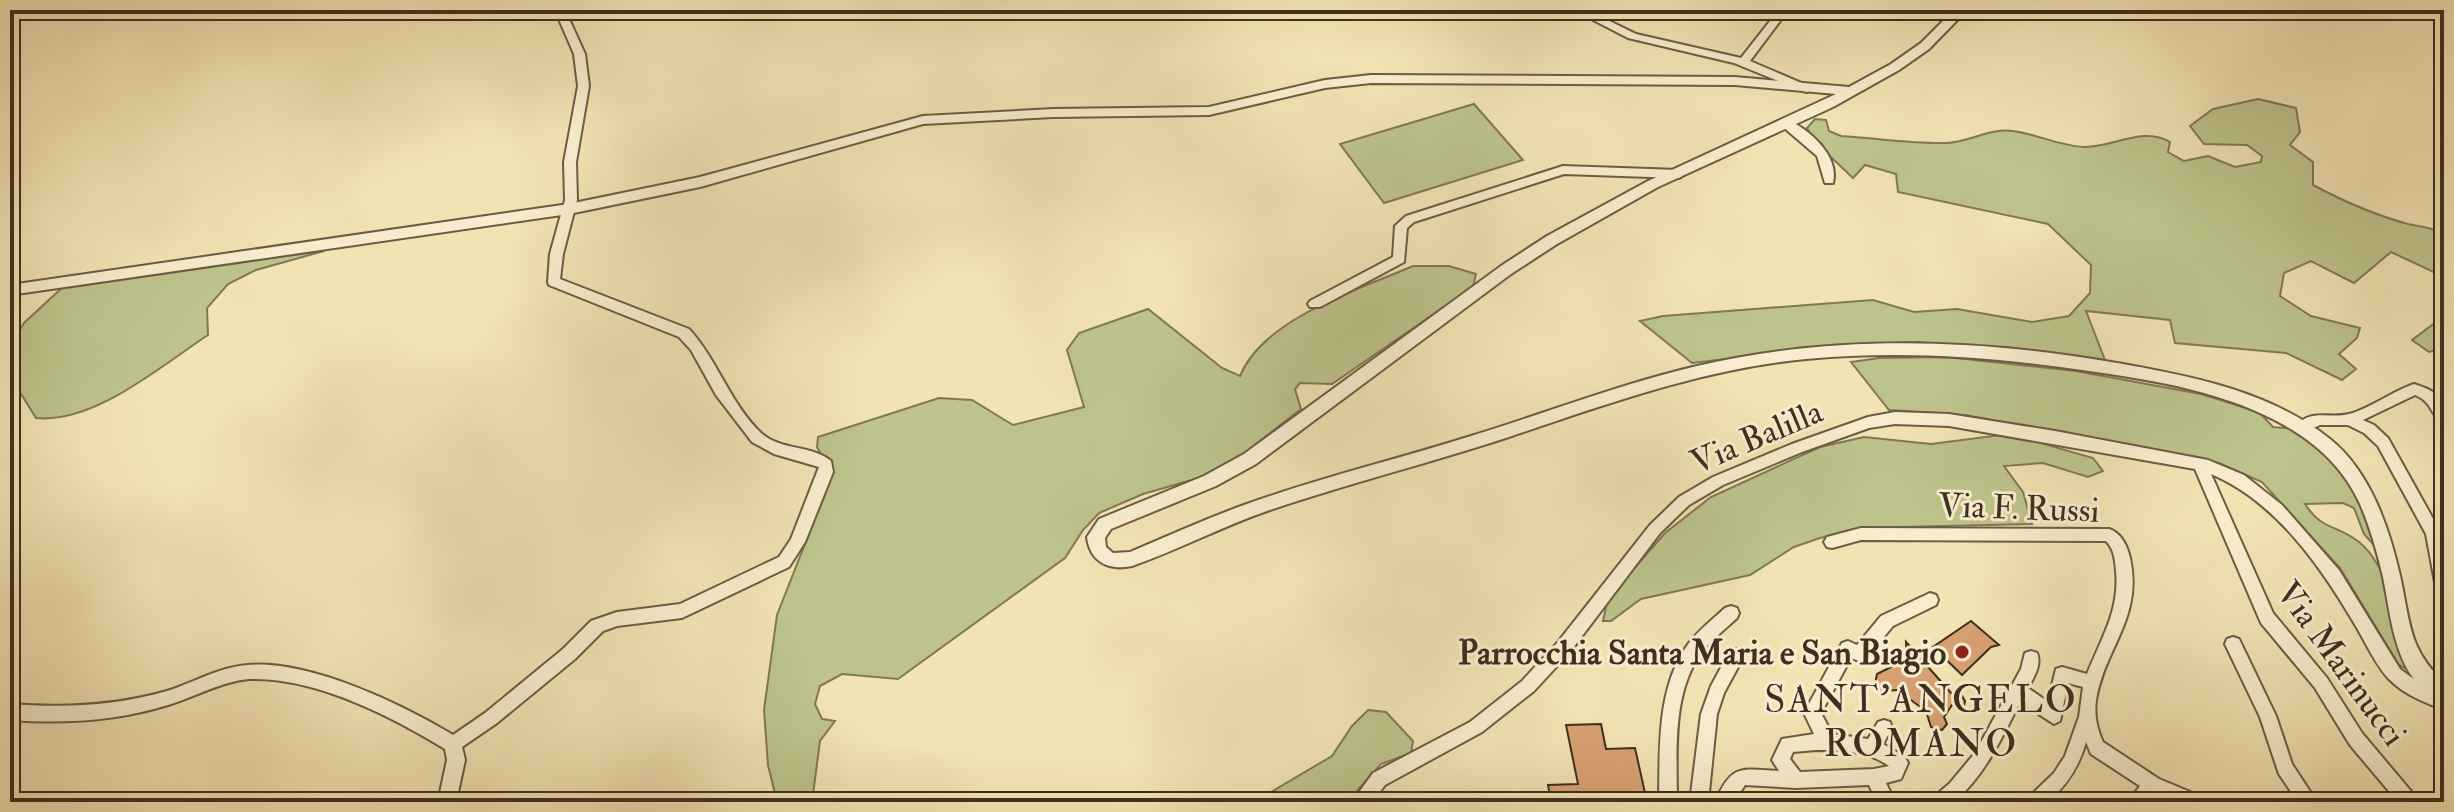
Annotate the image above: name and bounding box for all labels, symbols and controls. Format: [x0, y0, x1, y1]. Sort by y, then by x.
street label: Via Balilla [1684, 390, 1830, 484]
street label: Via F. Russi [1938, 484, 2100, 533]
street label: Via Marinucci [2266, 573, 2415, 755]
place label: Parrocchia Santa Maria e San Biagio [1458, 632, 1946, 675]
marker: Parrocchia Santa Maria e San Biagio [1953, 643, 1971, 661]
district label: SANT'ANGELO ROMANO [1764, 676, 2078, 768]

